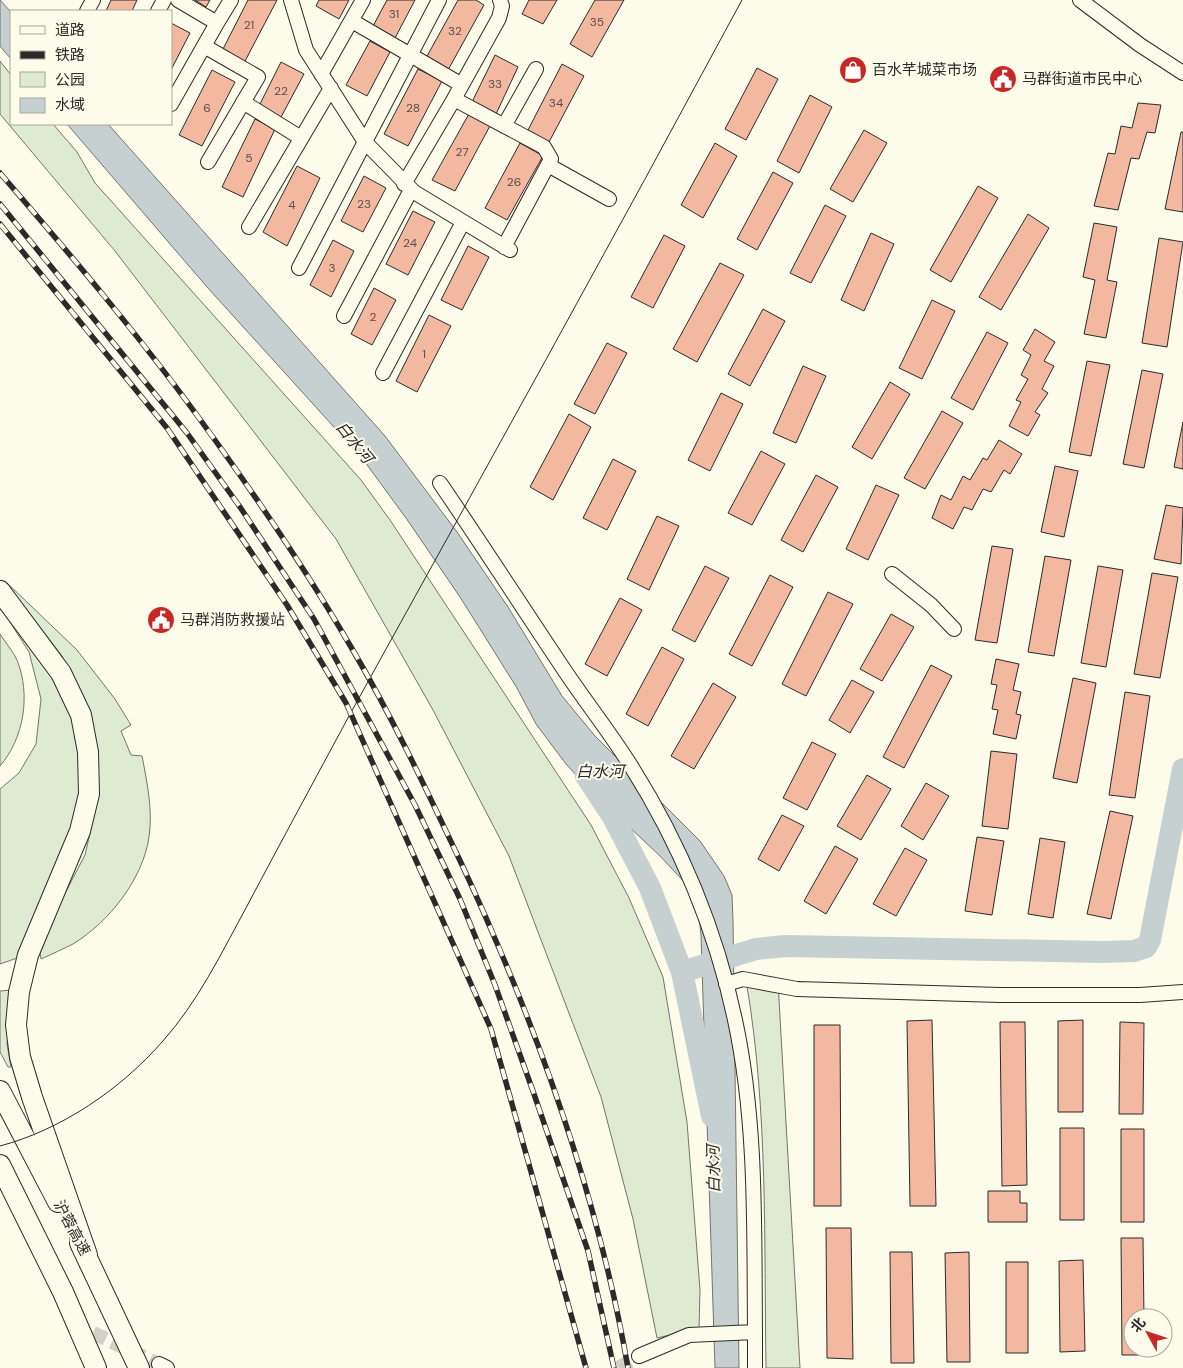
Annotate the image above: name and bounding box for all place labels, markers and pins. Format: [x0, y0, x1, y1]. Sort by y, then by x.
shop icon: 百水芊城菜市场 [838, 55, 868, 85]
place label: 百水芊城菜市场 [872, 60, 977, 80]
public building icon: 马群街道市民中心 [988, 64, 1018, 94]
place label: 马群街道市民中心 [1022, 69, 1142, 89]
public building icon: 马群消防救援站 [146, 605, 176, 635]
place label: 马群消防救援站 [180, 610, 285, 630]

